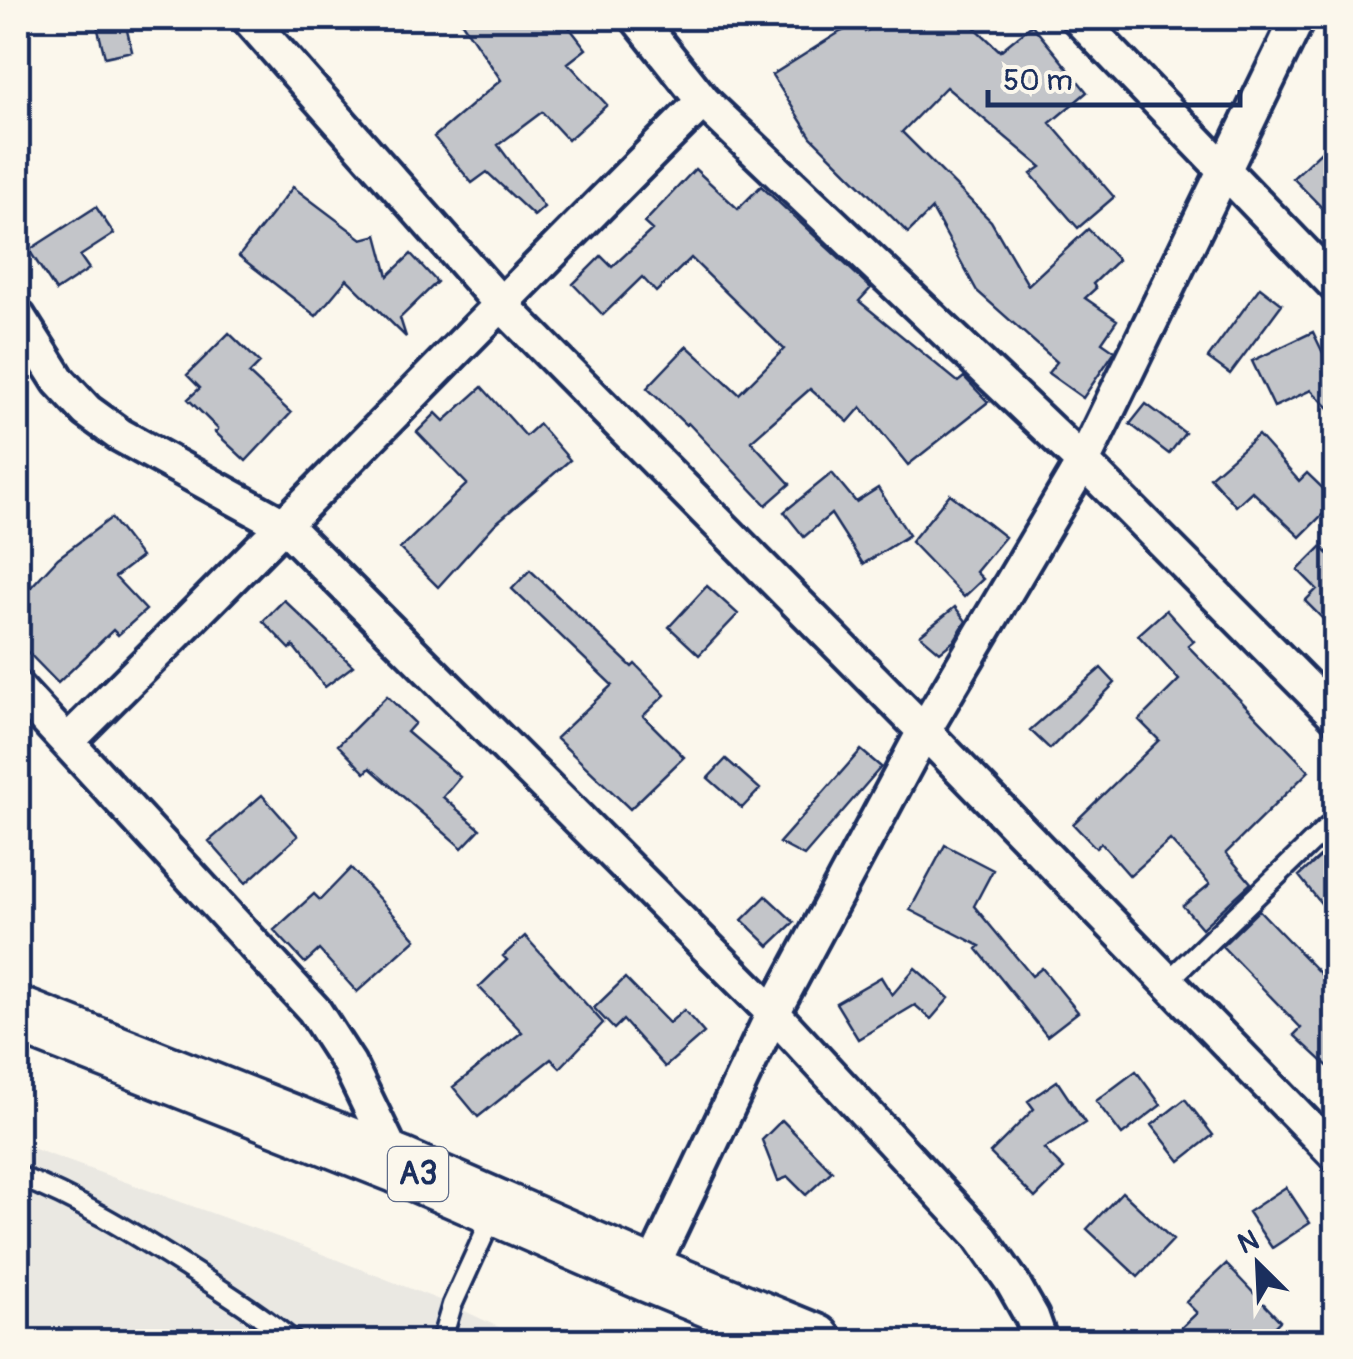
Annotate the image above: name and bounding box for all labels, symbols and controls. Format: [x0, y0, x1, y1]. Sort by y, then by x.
scale bar [988, 45, 1240, 107]
text: 50 m [1003, 62, 1073, 99]
road number: A3 [388, 1147, 448, 1201]
north arrow [1208, 1214, 1308, 1314]
text: N [1233, 1223, 1264, 1262]

